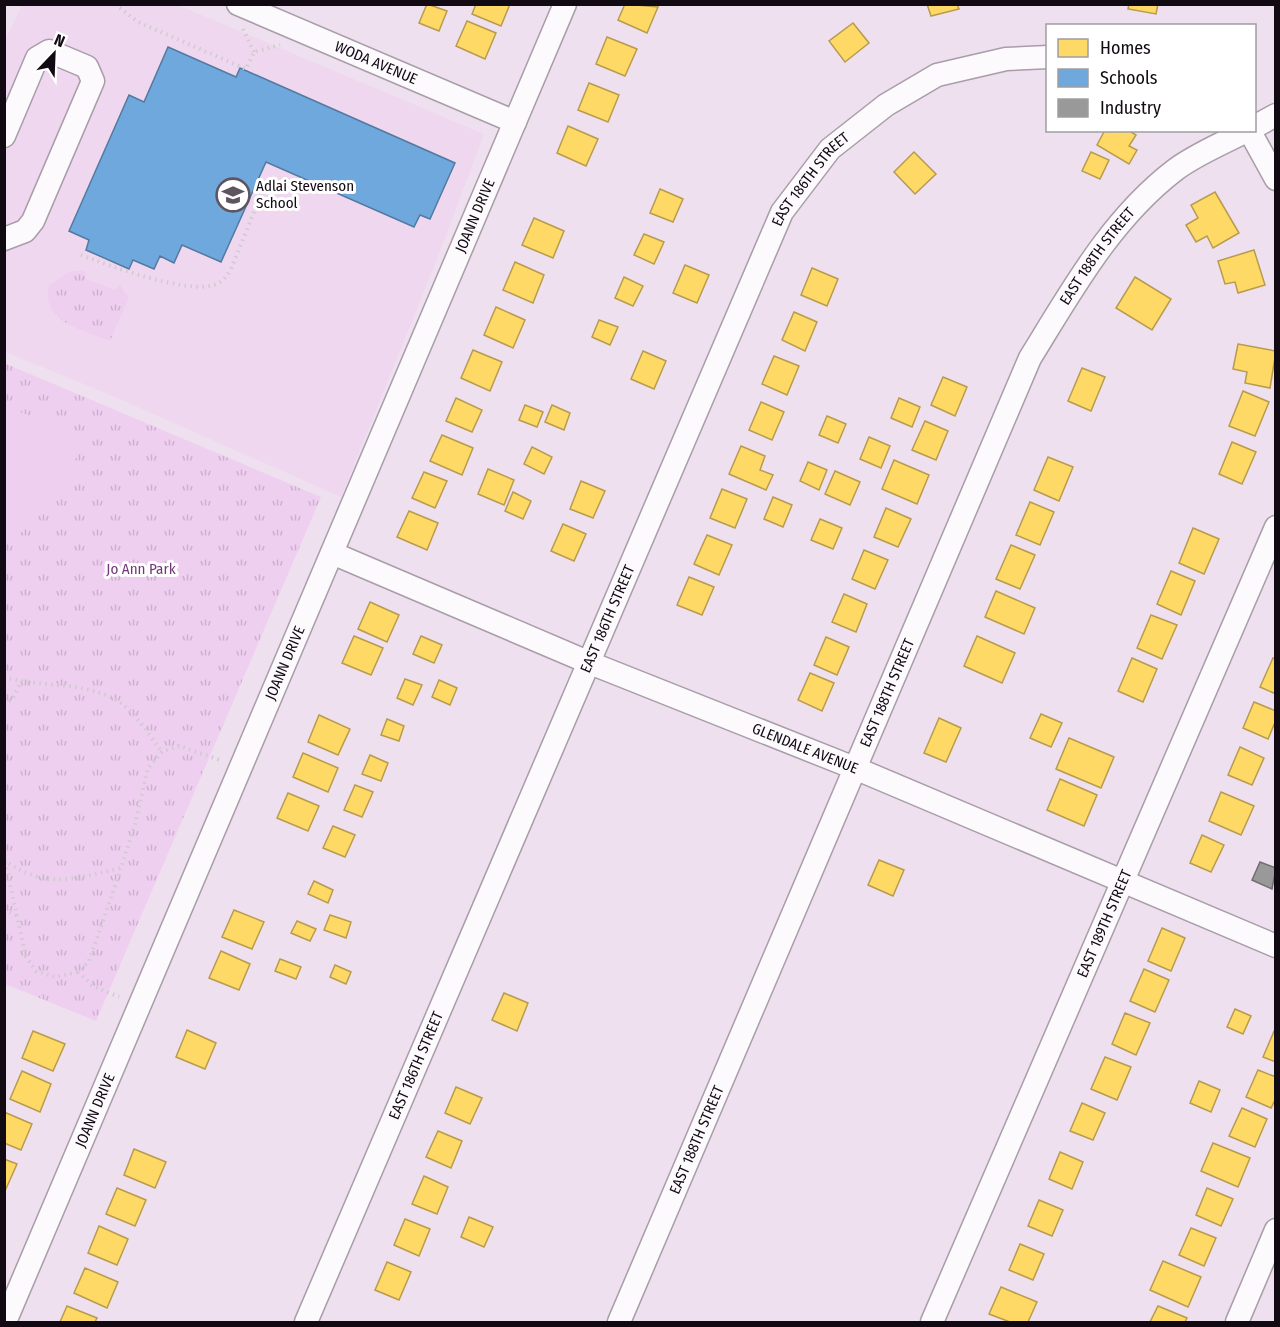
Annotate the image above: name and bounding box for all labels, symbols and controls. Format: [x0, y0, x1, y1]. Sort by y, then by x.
north arrow [24, 24, 84, 84]
legend [1046, 24, 1256, 132]
text: N [52, 30, 68, 51]
street label: WODA AVENUE [332, 37, 420, 88]
text: Homes [1100, 37, 1151, 59]
text: Schools [1100, 67, 1158, 89]
text: Industry [1100, 97, 1161, 119]
street label: EAST 186TH STREET [768, 128, 853, 229]
street label: JOANN DRIVE [451, 176, 499, 255]
school or university icon: Adlai Stevenson School [215, 177, 251, 213]
place label: Adlai Stevenson School [256, 177, 354, 212]
street label: EAST 188TH STREET [1056, 204, 1139, 308]
park label: Jo Ann Park [106, 560, 176, 578]
street label: EAST 186TH STREET [576, 562, 639, 676]
street label: JOANN DRIVE [261, 623, 309, 703]
street label: EAST 188TH STREET [856, 636, 918, 750]
street label: GLENDALE AVENUE [750, 719, 861, 778]
street label: EAST 189TH STREET [1073, 867, 1136, 980]
street label: EAST 186TH STREET [385, 1009, 447, 1122]
street label: JOANN DRIVE [71, 1071, 119, 1150]
street label: EAST 188TH STREET [666, 1083, 728, 1197]

